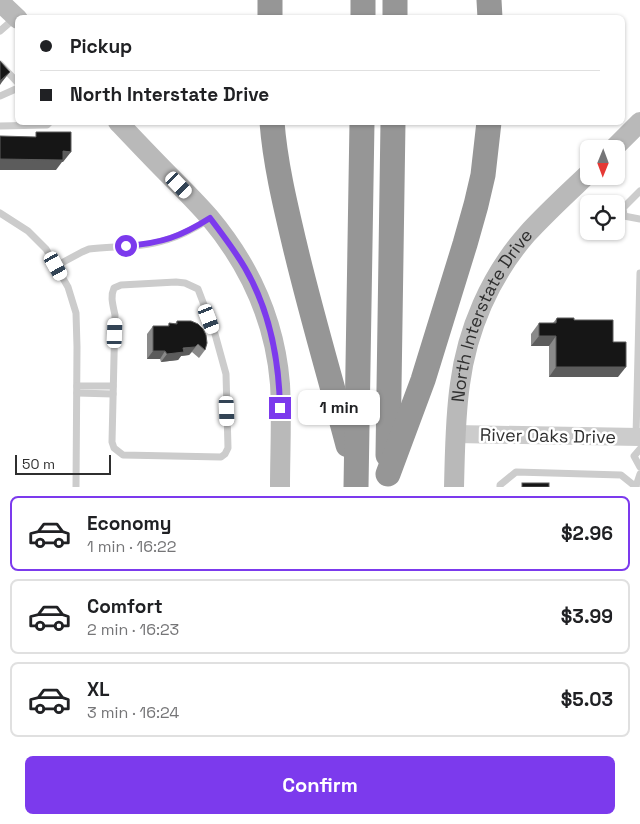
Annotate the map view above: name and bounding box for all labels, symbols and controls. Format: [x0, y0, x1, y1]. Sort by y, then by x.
text: Pickup [70, 34, 132, 59]
text: North Interstate Drive [70, 82, 269, 107]
north arrow [580, 140, 625, 185]
map controls [580, 140, 625, 240]
car [163, 169, 194, 201]
button: locate [580, 195, 625, 240]
street label: North Interstate Drive [446, 224, 537, 403]
route start [115, 235, 137, 257]
car [42, 249, 69, 283]
car [196, 302, 221, 336]
car [106, 318, 123, 348]
callout: 1 min [298, 390, 380, 426]
car [218, 396, 235, 426]
route end [269, 397, 291, 419]
text: 1 min [319, 397, 359, 418]
street label: River Oaks Drive [480, 423, 616, 448]
scale bar [15, 452, 111, 475]
text: 50 m [22, 455, 55, 473]
icon: car [27, 511, 72, 556]
text: Economy [87, 511, 171, 536]
text: $2.96 [561, 521, 613, 546]
text: 1 min · 16:22 [87, 536, 176, 557]
icon: car [27, 594, 72, 639]
text: Comfort [87, 594, 163, 619]
text: $3.99 [561, 604, 613, 629]
text: 2 min · 16:23 [87, 619, 179, 640]
icon: car [27, 677, 72, 722]
text: XL [87, 677, 110, 702]
text: $5.03 [561, 687, 613, 712]
text: 3 min · 16:24 [87, 702, 179, 723]
button: Confirm [25, 756, 615, 814]

